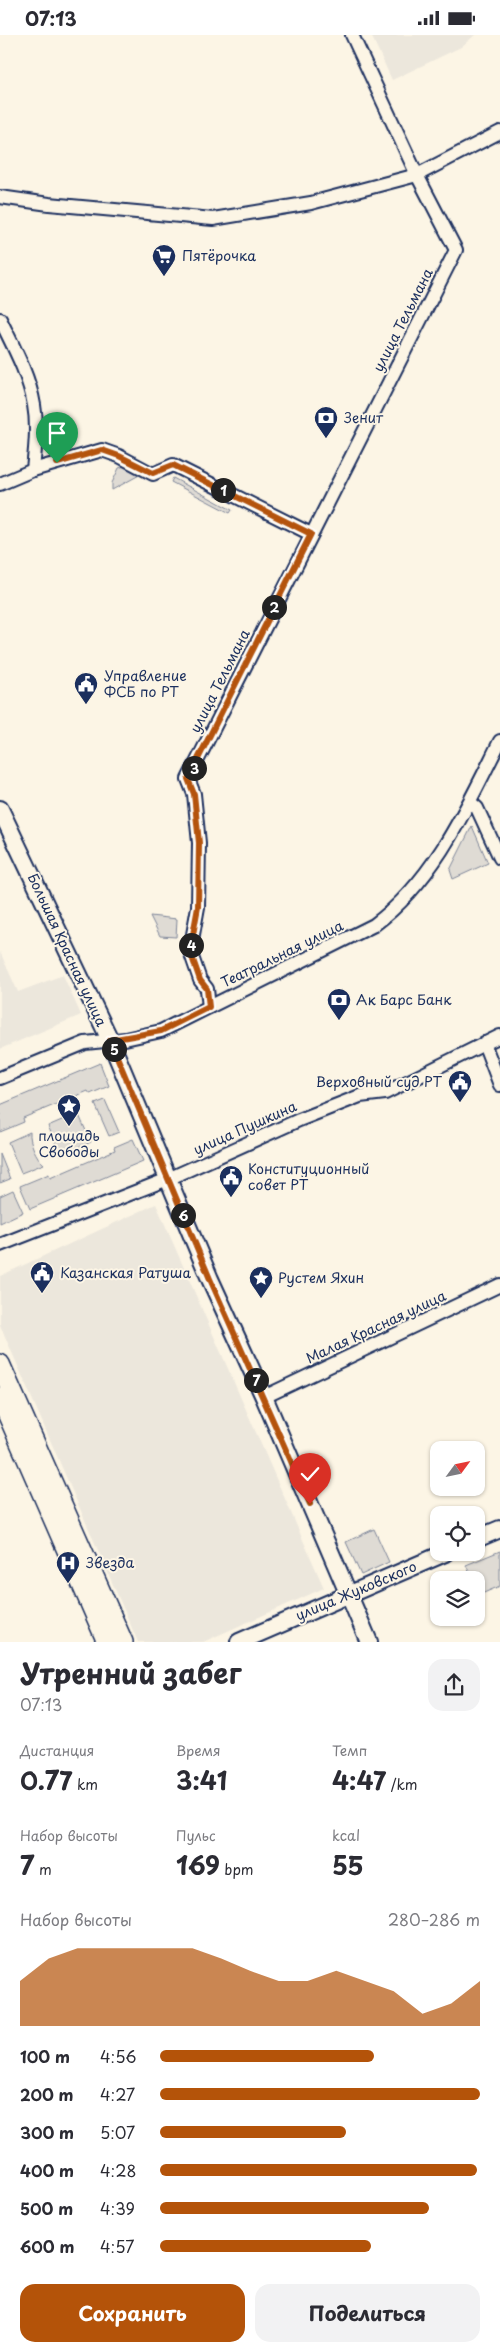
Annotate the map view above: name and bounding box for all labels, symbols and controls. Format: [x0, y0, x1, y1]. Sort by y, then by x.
text: 07:13 [25, 4, 77, 32]
supermarket icon: Пятёрочка [151, 243, 177, 277]
place label: Пятёрочка [182, 245, 256, 266]
street label: улица Тельмана [367, 264, 438, 375]
bank icon: Зенит [313, 405, 339, 439]
place label: Зенит [344, 407, 384, 428]
pin [36, 412, 78, 463]
icon: arrive [43, 419, 71, 447]
pin: 1 [210, 477, 236, 503]
text: 1 [220, 480, 227, 501]
pin: 2 [262, 595, 286, 619]
text: 2 [270, 597, 279, 618]
street label: улица Тельмана [184, 625, 255, 736]
place label: Управление ФСБ по РТ [104, 665, 187, 702]
public building icon: Управление ФСБ по РТ [73, 671, 99, 705]
pin: 3 [182, 755, 206, 781]
text: 3 [190, 758, 199, 779]
street label: Большая Красная улица [23, 870, 112, 1030]
street label: Театральная улица [217, 915, 347, 992]
pin: 4 [178, 933, 204, 957]
text: 4 [187, 935, 196, 956]
bank icon: Ак Барс Банк [326, 987, 352, 1021]
place label: Ак Барс Банк [356, 989, 452, 1010]
pin: 5 [102, 1037, 126, 1061]
text: 5 [110, 1039, 119, 1060]
public building icon: Верховный суд РТ [447, 1069, 473, 1103]
place label: Верховный суд РТ [316, 1071, 442, 1092]
place icon: площадь Свободы [56, 1093, 82, 1127]
street label: улица Пушкина [190, 1095, 300, 1160]
place label: площадь Свободы [38, 1125, 100, 1162]
place label: Конституционный совет РТ [248, 1158, 370, 1195]
public building icon: Конституционный совет РТ [218, 1164, 244, 1198]
pin: 6 [170, 1203, 196, 1227]
text: 6 [179, 1205, 188, 1226]
public building icon: Казанская Ратуша [29, 1260, 55, 1294]
place label: Казанская Ратуша [60, 1262, 191, 1283]
place icon: Рустем Яхин [248, 1265, 274, 1299]
place label: Рустем Яхин [278, 1267, 364, 1288]
street label: Малая Красная улица [302, 1285, 450, 1368]
pin: 7 [244, 1367, 268, 1393]
text: 7 [252, 1370, 261, 1391]
north arrow [430, 1441, 485, 1496]
map controls [430, 1441, 485, 1626]
pin [289, 1453, 331, 1504]
icon: check [296, 1460, 324, 1488]
button: locate [430, 1506, 485, 1561]
hospital icon: Звезда [55, 1550, 81, 1584]
place label: Звезда [86, 1552, 135, 1573]
street label: улица Жуковского [292, 1555, 420, 1626]
button: layers [430, 1571, 485, 1626]
text: Утренний забег [20, 1651, 241, 1694]
button: share [428, 1659, 480, 1711]
text: 07:13 [20, 1692, 62, 1716]
text: Дистанция [20, 1740, 94, 1761]
text: Время [176, 1740, 221, 1761]
text: Темп [332, 1740, 367, 1761]
text: 0.77 [20, 1761, 72, 1799]
text: 3:41 [176, 1761, 227, 1799]
text: 4:47 [332, 1761, 386, 1799]
text: km [72, 1774, 98, 1795]
text: /km [386, 1774, 418, 1795]
text: Набор высоты [20, 1825, 118, 1846]
text: Пульс [176, 1825, 216, 1846]
text: kcal [332, 1825, 360, 1846]
text: 7 [20, 1846, 34, 1884]
text: 169 [176, 1846, 220, 1884]
text: 55 [332, 1846, 364, 1884]
text: m [34, 1859, 52, 1880]
text: bpm [220, 1859, 254, 1880]
text: Набор высоты [20, 1907, 132, 1931]
text: 280–286 m [388, 1907, 480, 1931]
text: 100 m [20, 2044, 70, 2068]
text: 4:56 [100, 2044, 137, 2068]
text: 200 m [20, 2082, 74, 2106]
text: 4:27 [100, 2082, 135, 2106]
text: 300 m [20, 2120, 74, 2144]
text: 5:07 [100, 2120, 135, 2144]
text: 400 m [20, 2158, 74, 2182]
text: 4:28 [100, 2158, 136, 2182]
text: 500 m [20, 2196, 73, 2220]
text: 4:39 [100, 2196, 135, 2220]
text: 600 m [20, 2234, 74, 2258]
text: 4:57 [100, 2234, 134, 2258]
button: Сохранить [20, 2284, 245, 2342]
button: Поделиться [255, 2284, 480, 2342]

